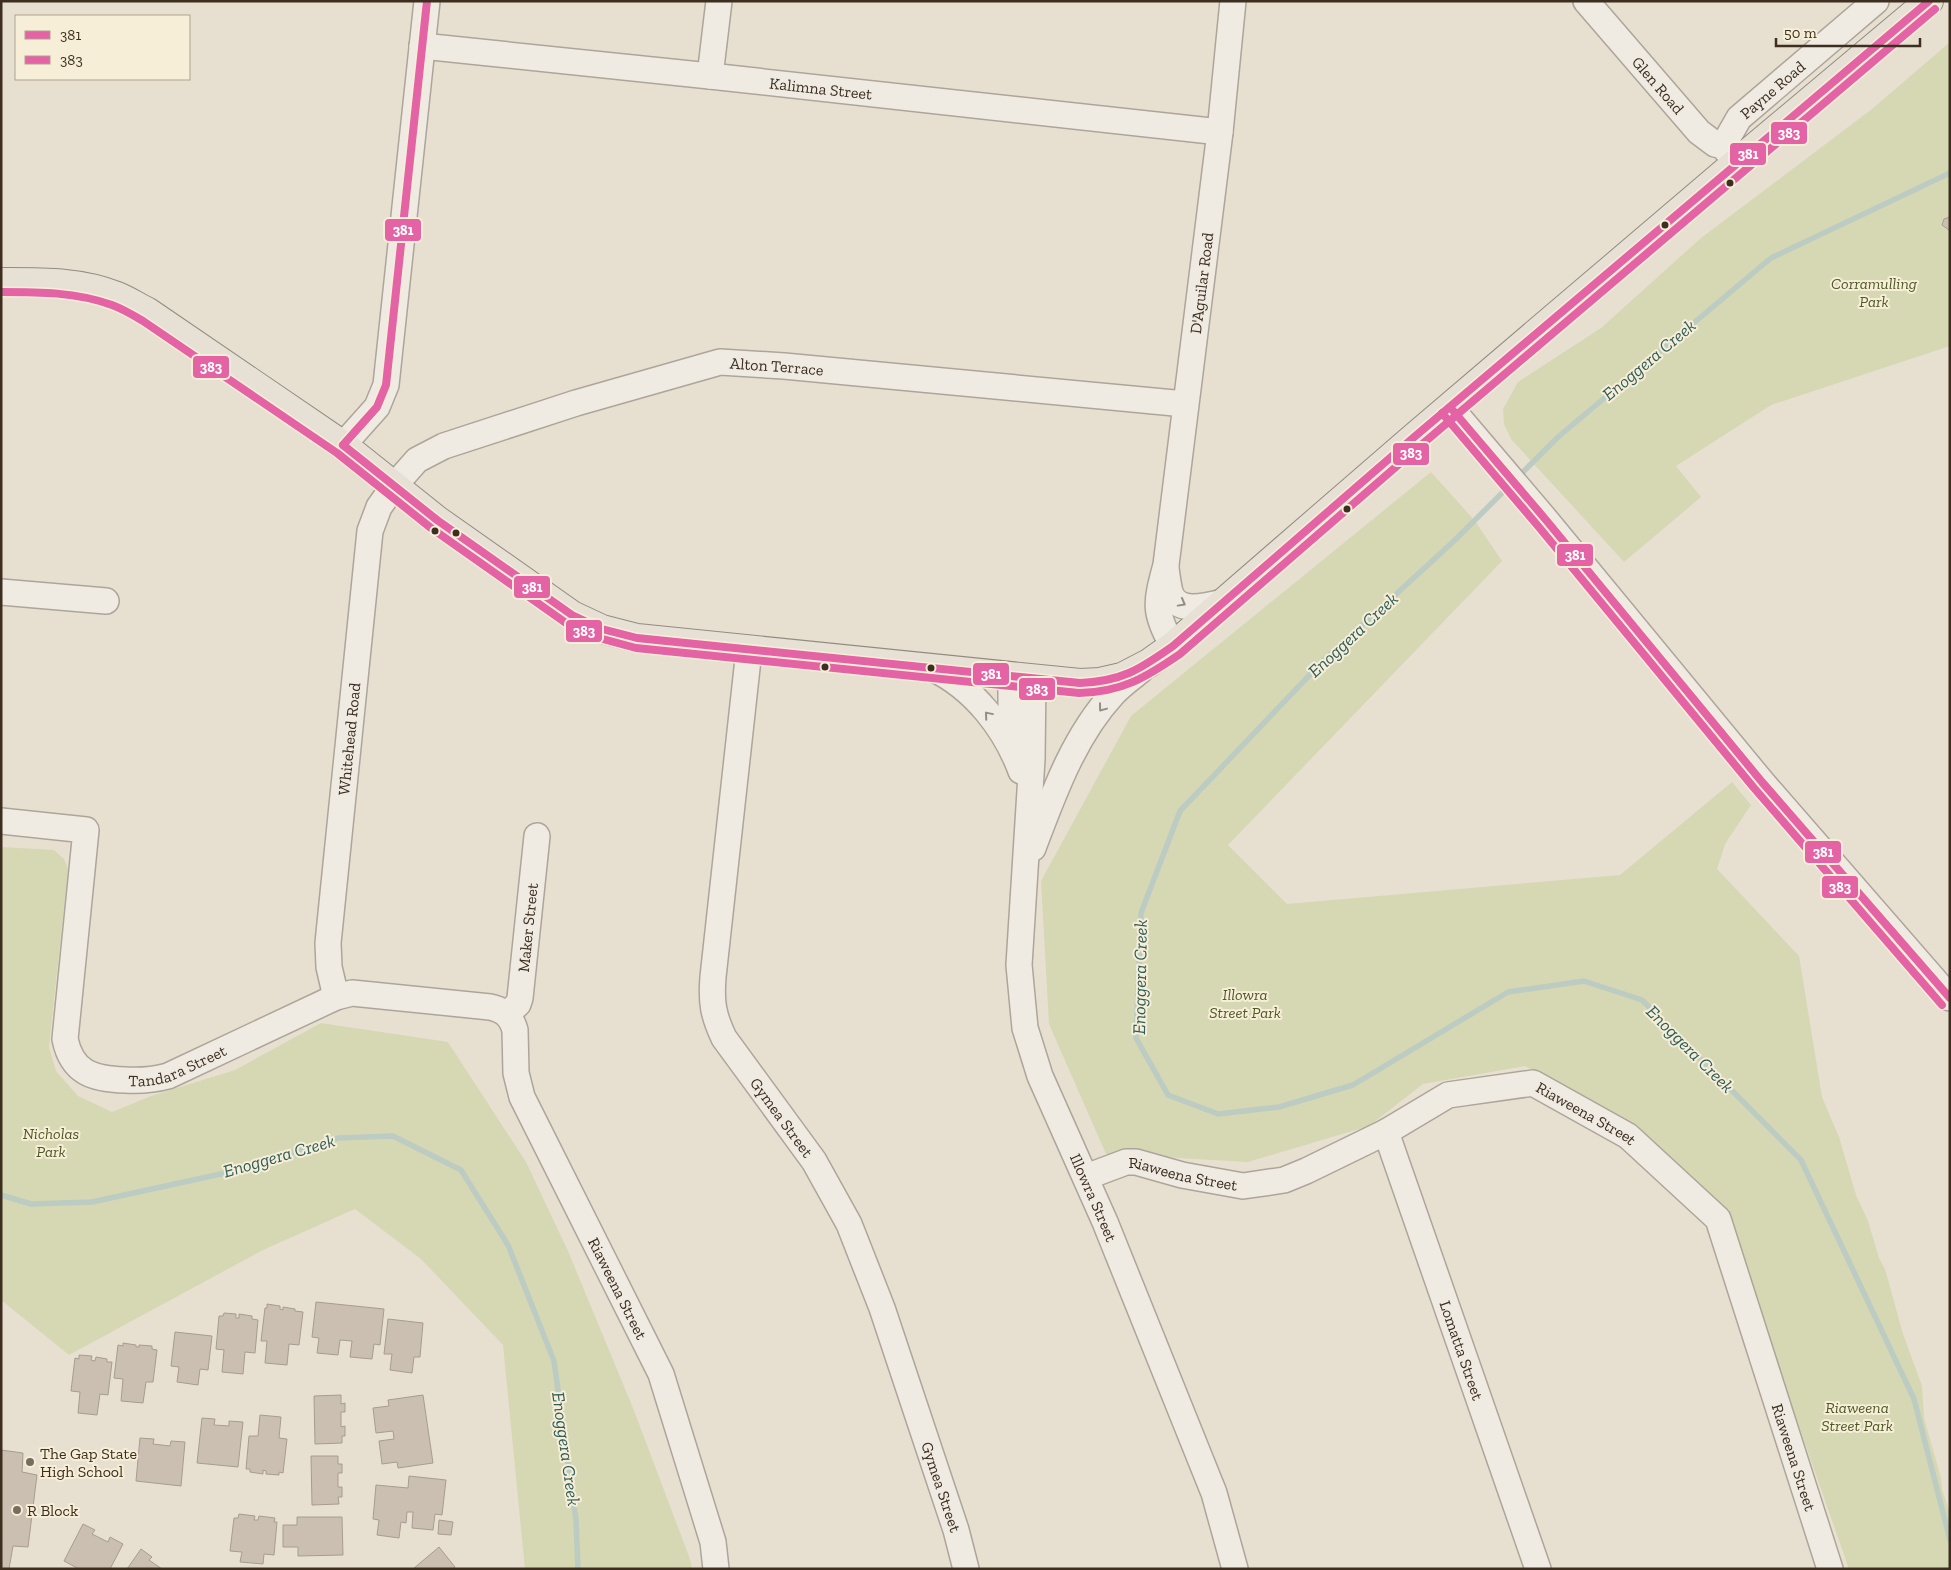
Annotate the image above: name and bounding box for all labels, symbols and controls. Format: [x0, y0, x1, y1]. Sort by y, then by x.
legend [15, 15, 190, 80]
scale bar [1776, 15, 1920, 47]
text: 50 m [1784, 24, 1817, 42]
text: 381 [60, 26, 81, 44]
text: 383 [60, 51, 83, 69]
street label: Glen Road [1628, 52, 1689, 118]
street label: Payne Road [1736, 56, 1809, 123]
street label: Kalimna Street [768, 73, 873, 103]
line badge: 383 [1770, 121, 1808, 145]
text: 383 [1778, 125, 1801, 142]
line badge: 381 [1729, 142, 1767, 166]
text: 381 [1738, 146, 1759, 163]
unlabelled marker [1725, 178, 1735, 188]
line badge: 381 [384, 218, 422, 242]
unlabelled marker [1660, 220, 1670, 230]
text: 381 [393, 222, 414, 239]
street label: D'Aguilar Road [1185, 231, 1217, 335]
park label: Corramulling Park [1831, 274, 1918, 311]
water label: Enoggera Creek [1598, 315, 1700, 405]
street label: Alton Terrace [729, 353, 824, 379]
line badge: 383 [192, 355, 230, 379]
text: 383 [200, 359, 223, 376]
line badge: 383 [1392, 442, 1430, 466]
text: 383 [1400, 445, 1423, 462]
unlabelled marker [1342, 504, 1352, 514]
unlabelled marker [430, 526, 440, 536]
unlabelled marker [451, 528, 461, 538]
line badge: 381 [1556, 543, 1594, 567]
text: 381 [1565, 547, 1586, 564]
line badge: 381 [513, 575, 551, 599]
text: 381 [522, 579, 543, 596]
water label: Enoggera Creek [1303, 588, 1403, 682]
one-way arrow [1176, 597, 1185, 607]
line badge: 383 [565, 619, 603, 643]
text: 383 [573, 623, 596, 640]
unlabelled marker [820, 662, 830, 672]
line badge: 381 [972, 662, 1010, 686]
unlabelled marker [926, 663, 936, 673]
text: 381 [981, 666, 1002, 683]
line badge: 383 [1018, 677, 1056, 701]
text: 383 [1026, 681, 1049, 698]
street label: Whitehead Road [334, 682, 364, 796]
one-way arrow [1099, 702, 1107, 711]
one-way arrow [985, 711, 994, 720]
line badge: 381 [1804, 840, 1842, 864]
text: 381 [1813, 844, 1834, 861]
line badge: 383 [1821, 875, 1859, 899]
text: 383 [1829, 879, 1852, 896]
street label: Maker Street [513, 882, 542, 973]
water label: Enoggera Creek [1128, 919, 1152, 1035]
park label: Illowra Street Park [1209, 985, 1281, 1022]
water label: Enoggera Creek [1642, 1001, 1738, 1097]
street label: Tandara Street [128, 1041, 229, 1090]
street label: Gymea Street [746, 1074, 817, 1161]
street label: Riaweena Street [1533, 1077, 1641, 1149]
park label: Nicholas Park [23, 1124, 79, 1161]
water label: Enoggera Creek [221, 1130, 337, 1182]
street label: Illowra Street [1066, 1151, 1121, 1244]
street label: Riaweena Street [1128, 1153, 1239, 1194]
street label: Riaweena Street [584, 1234, 651, 1342]
street label: Lomatta Street [1436, 1298, 1488, 1402]
water label: Enoggera Creek [547, 1390, 585, 1508]
park label: Riaweena Street Park [1821, 1398, 1893, 1435]
street label: Riaweena Street [1768, 1401, 1820, 1513]
street label: Gymea Street [918, 1439, 965, 1534]
place label: The Gap State High School [40, 1444, 137, 1481]
marker: The Gap State High School [24, 1456, 36, 1468]
place label: R Block [27, 1501, 79, 1520]
marker: R Block [11, 1504, 23, 1516]

